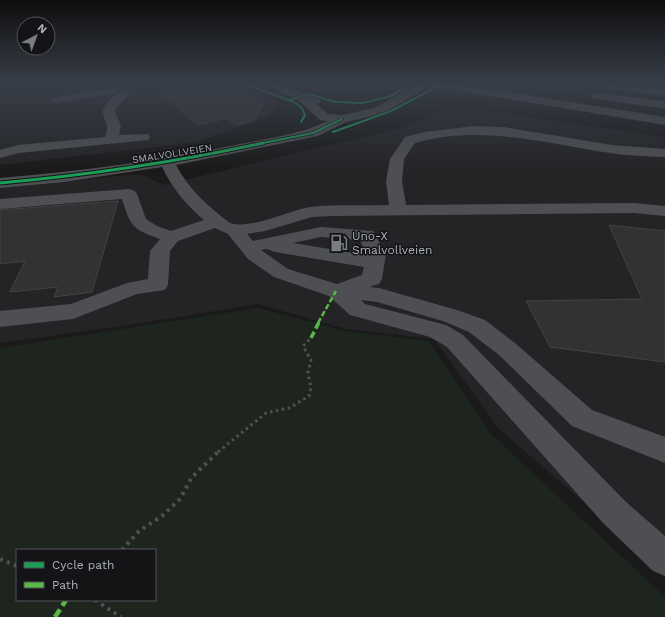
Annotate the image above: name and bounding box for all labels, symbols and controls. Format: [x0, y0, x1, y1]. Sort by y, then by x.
north arrow [16, 16, 56, 56]
text: N [35, 21, 50, 36]
street label: SMALVOLLVEIEN [131, 142, 213, 165]
place label: Uno-X Smalvollveien [352, 229, 433, 257]
fuel station icon: Uno-X Smalvollveien [329, 233, 349, 253]
legend [16, 549, 156, 601]
text: Cycle path [52, 558, 114, 572]
text: Path [52, 578, 78, 592]

